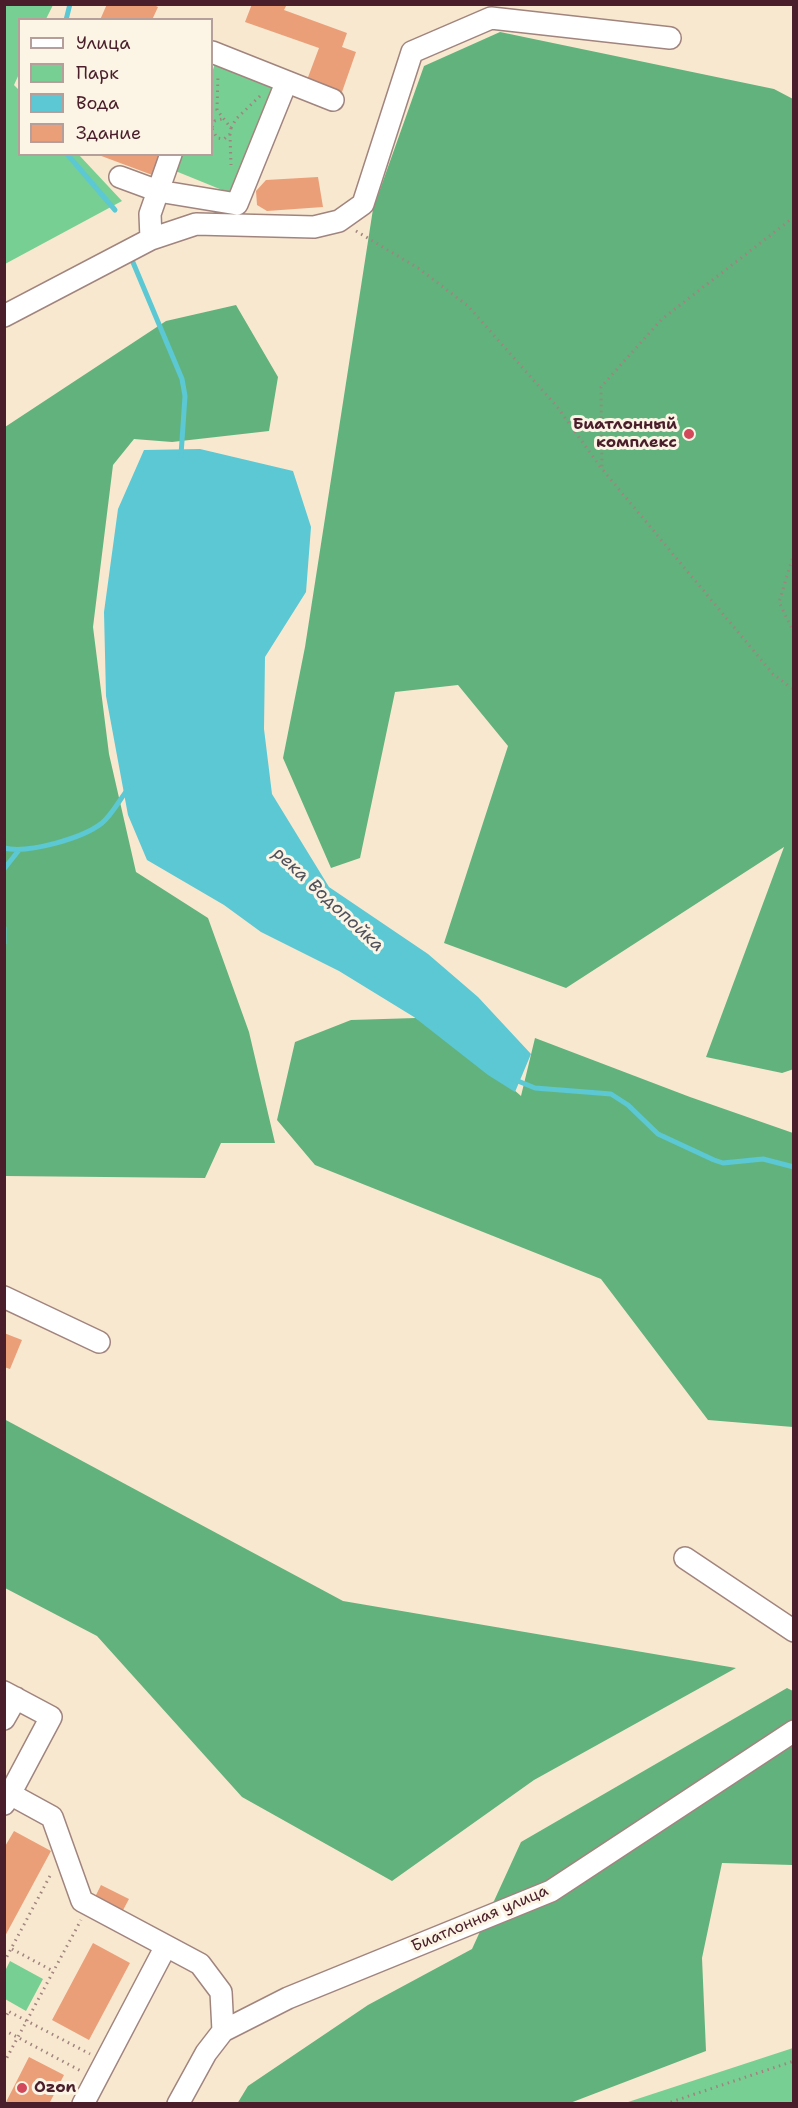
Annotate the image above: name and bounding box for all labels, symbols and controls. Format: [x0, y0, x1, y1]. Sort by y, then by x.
legend [18, 18, 213, 156]
text: Улица [76, 31, 130, 55]
text: Парк [76, 61, 119, 85]
text: Вода [76, 91, 119, 115]
text: Здание [76, 121, 141, 145]
place label: Биатлонный комплекс [573, 415, 677, 453]
marker: Биатлонный комплекс [682, 427, 696, 441]
water label: река Водопойка [268, 843, 388, 957]
street label: Биатлонная улица [409, 1881, 551, 1957]
place label: Ozon [34, 2078, 76, 2098]
marker: Ozon [15, 2081, 29, 2095]

